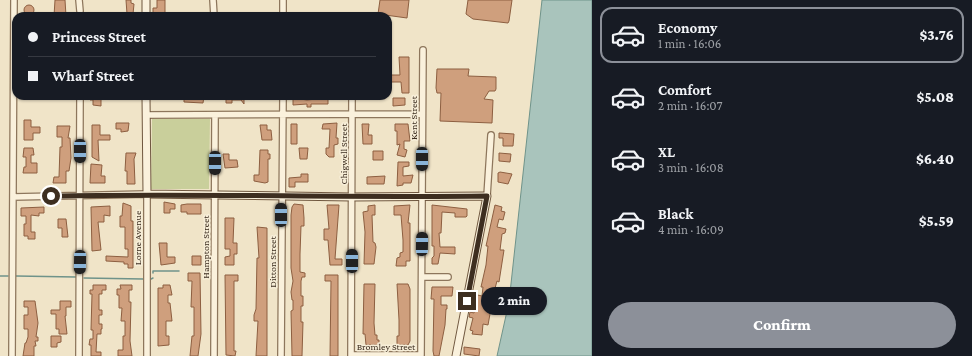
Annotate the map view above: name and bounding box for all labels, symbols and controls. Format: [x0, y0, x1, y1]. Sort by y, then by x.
icon: car [610, 17, 646, 53]
text: Economy [658, 20, 717, 36]
text: $3.76 [919, 27, 954, 43]
text: Princess Street [52, 29, 146, 45]
text: 1 min · 16:06 [658, 36, 721, 51]
text: Wharf Street [52, 68, 134, 84]
icon: car [610, 79, 646, 115]
text: Comfort [658, 82, 712, 98]
text: $5.08 [916, 89, 954, 105]
street label: Kent Street [408, 95, 419, 140]
text: 2 min · 16:07 [658, 98, 722, 113]
street label: Chigwell Street [338, 123, 349, 184]
car [74, 139, 86, 163]
icon: car [610, 141, 646, 177]
text: XL [658, 144, 675, 160]
car [416, 147, 428, 171]
car [209, 151, 221, 175]
text: $6.40 [916, 151, 954, 167]
text: 3 min · 16:08 [658, 160, 724, 175]
route start [42, 187, 60, 205]
car [275, 203, 287, 227]
icon: car [610, 203, 646, 239]
text: Black [658, 206, 693, 222]
street label: Lorne Avenue [132, 210, 143, 265]
text: $5.59 [919, 213, 954, 229]
street label: Hampton Street [200, 215, 211, 279]
text: 4 min · 16:09 [658, 222, 724, 237]
car [416, 232, 428, 256]
street label: Ditton Street [267, 236, 278, 288]
car [346, 249, 358, 273]
car [74, 250, 86, 274]
callout: 2 min [481, 287, 547, 315]
route end [458, 292, 476, 310]
text: 2 min [498, 293, 530, 308]
button: Confirm [608, 302, 956, 348]
street label: Bromley Street [357, 341, 416, 352]

